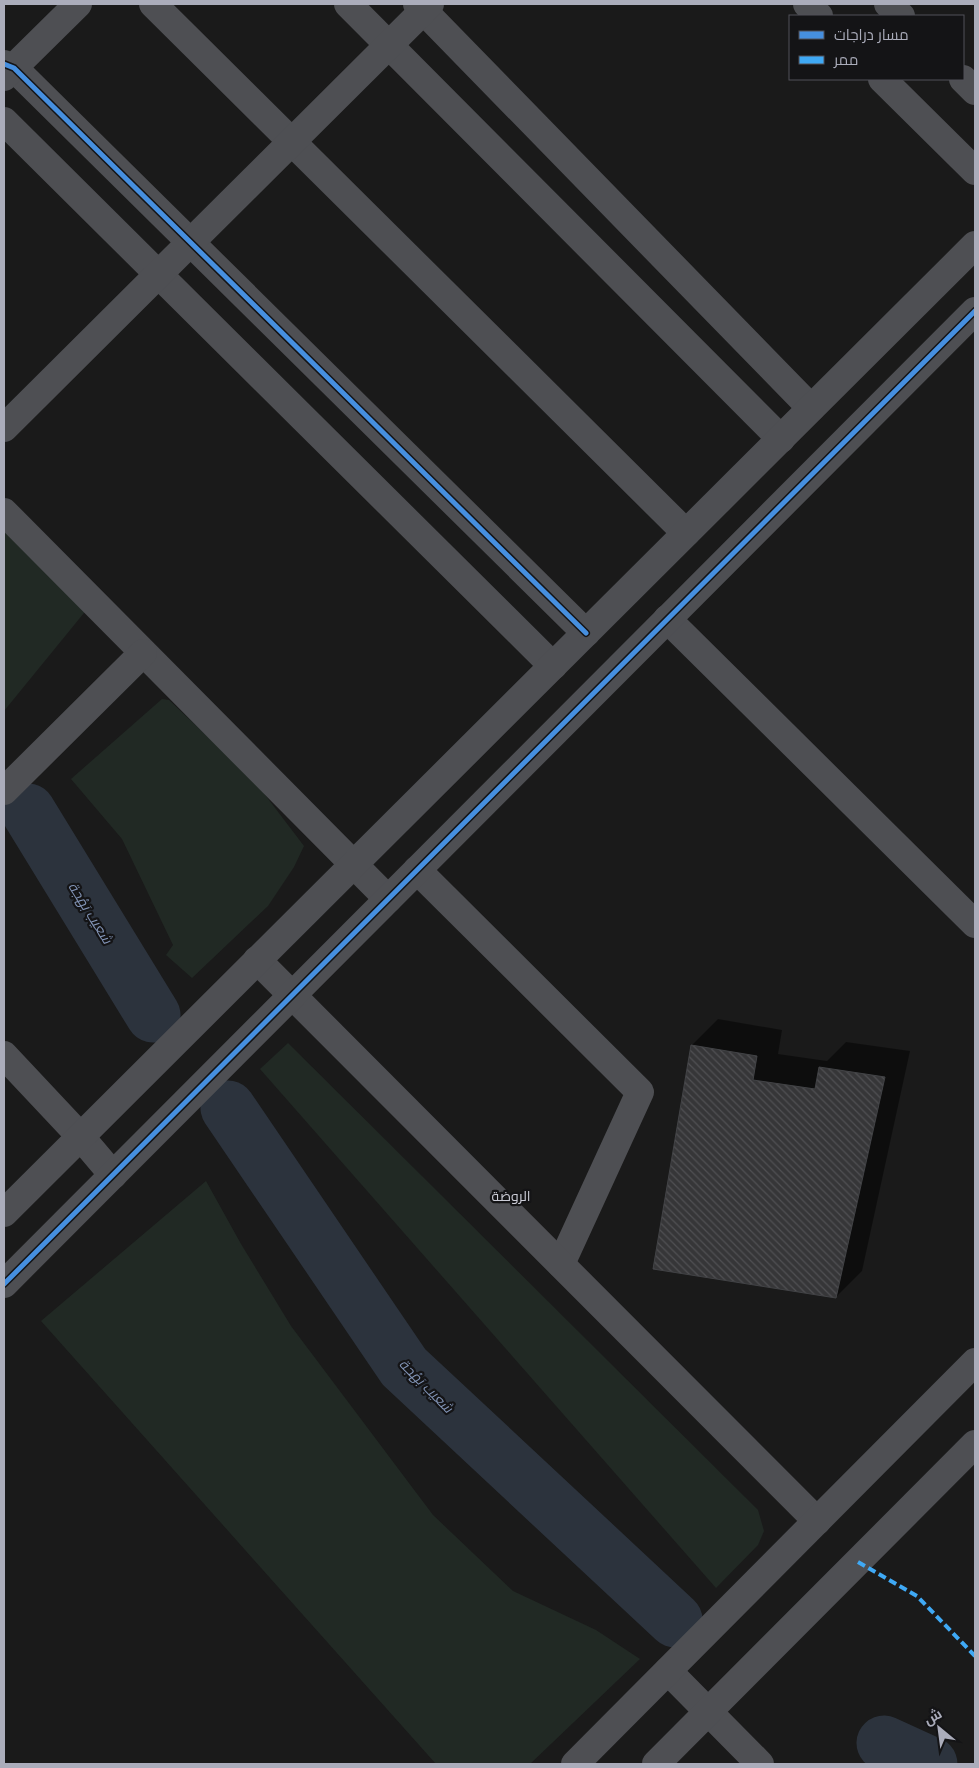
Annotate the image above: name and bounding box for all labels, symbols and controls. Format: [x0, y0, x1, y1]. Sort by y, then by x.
legend [789, 15, 964, 80]
text: مسار دراجات [834, 26, 909, 44]
text: ممر [833, 51, 858, 69]
water label: شعيب بَهْجة [64, 879, 116, 947]
district label: الروضة [491, 1188, 531, 1205]
water label: شعيب بَهْجة [396, 1356, 457, 1417]
north arrow [914, 1703, 964, 1753]
text: ش [921, 1705, 945, 1729]

